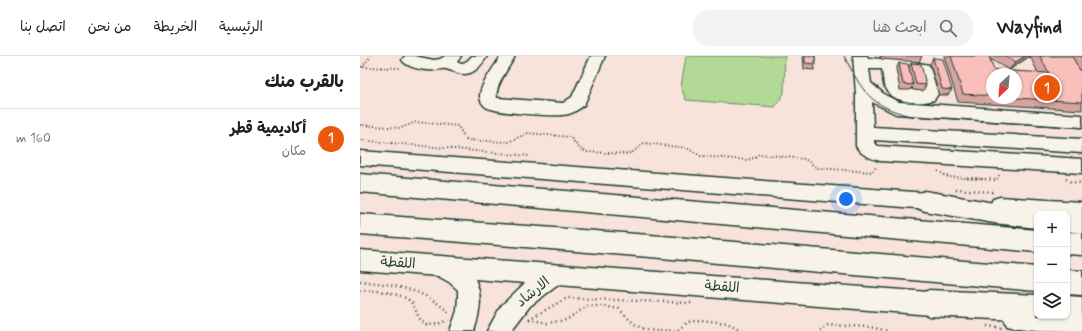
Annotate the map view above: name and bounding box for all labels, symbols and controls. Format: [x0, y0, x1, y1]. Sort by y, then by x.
search box [693, 10, 973, 46]
text: Wayfind [997, 15, 1062, 40]
icon: search [937, 17, 959, 39]
text: اتصل بنا [20, 18, 66, 36]
text: من نحن [88, 18, 131, 36]
text: الخريطة [153, 18, 197, 36]
text: الرئيسية [219, 18, 263, 36]
text: ابحث هنا [873, 18, 927, 38]
north arrow [986, 68, 1022, 104]
text: بالقرب منك [265, 71, 344, 93]
pin: 1 [1034, 73, 1060, 103]
text: أكاديمية قطر [230, 119, 306, 139]
text: 160 m [16, 130, 51, 147]
text: 1 [328, 130, 334, 147]
text: مكان [282, 143, 306, 160]
your location [836, 189, 856, 209]
map controls [1034, 211, 1070, 319]
button: + [1034, 211, 1070, 247]
button: − [1034, 247, 1070, 283]
street label: اللقطة [380, 253, 416, 273]
street label: الارشاد [512, 273, 554, 311]
street label: اللقطة [704, 277, 740, 297]
button: layers [1034, 283, 1070, 319]

